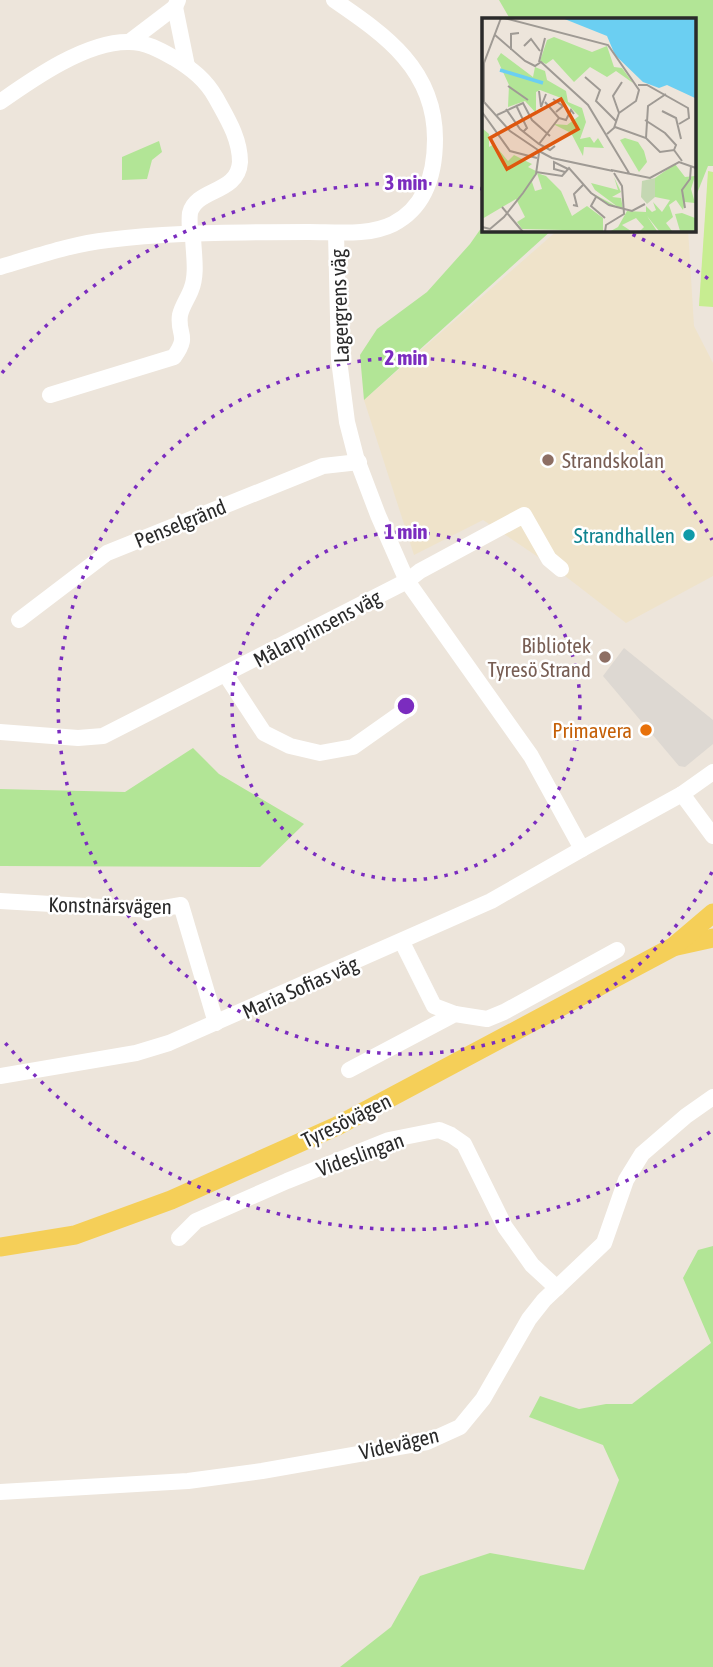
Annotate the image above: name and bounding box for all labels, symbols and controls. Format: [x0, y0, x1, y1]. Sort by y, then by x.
inset map [482, 18, 696, 231]
text: 3 min [385, 170, 427, 194]
street label: Lagergrens väg [325, 249, 353, 363]
text: 2 min [385, 345, 427, 369]
place label: Strandskolan [562, 448, 664, 472]
marker: Strandskolan [540, 452, 556, 468]
street label: Penselgränd [131, 494, 229, 552]
text: 1 min [385, 519, 427, 543]
place label: Strandhallen [574, 523, 675, 547]
marker: Strandhallen [681, 527, 697, 543]
street label: Målarprinsens väg [249, 584, 385, 672]
place label: Bibliotek Tyresö Strand [488, 633, 591, 681]
marker: Bibliotek Tyresö Strand [597, 649, 613, 665]
centre of rings [394, 694, 418, 718]
place label: Primavera [552, 718, 632, 742]
marker: Primavera [638, 722, 654, 738]
street label: Konstnärsvägen [48, 892, 172, 918]
street label: Maria Sofias väg [238, 951, 362, 1023]
street label: Tyresövägen [297, 1088, 395, 1152]
street label: Videslingan [313, 1127, 407, 1181]
street label: Videvägen [357, 1422, 441, 1464]

